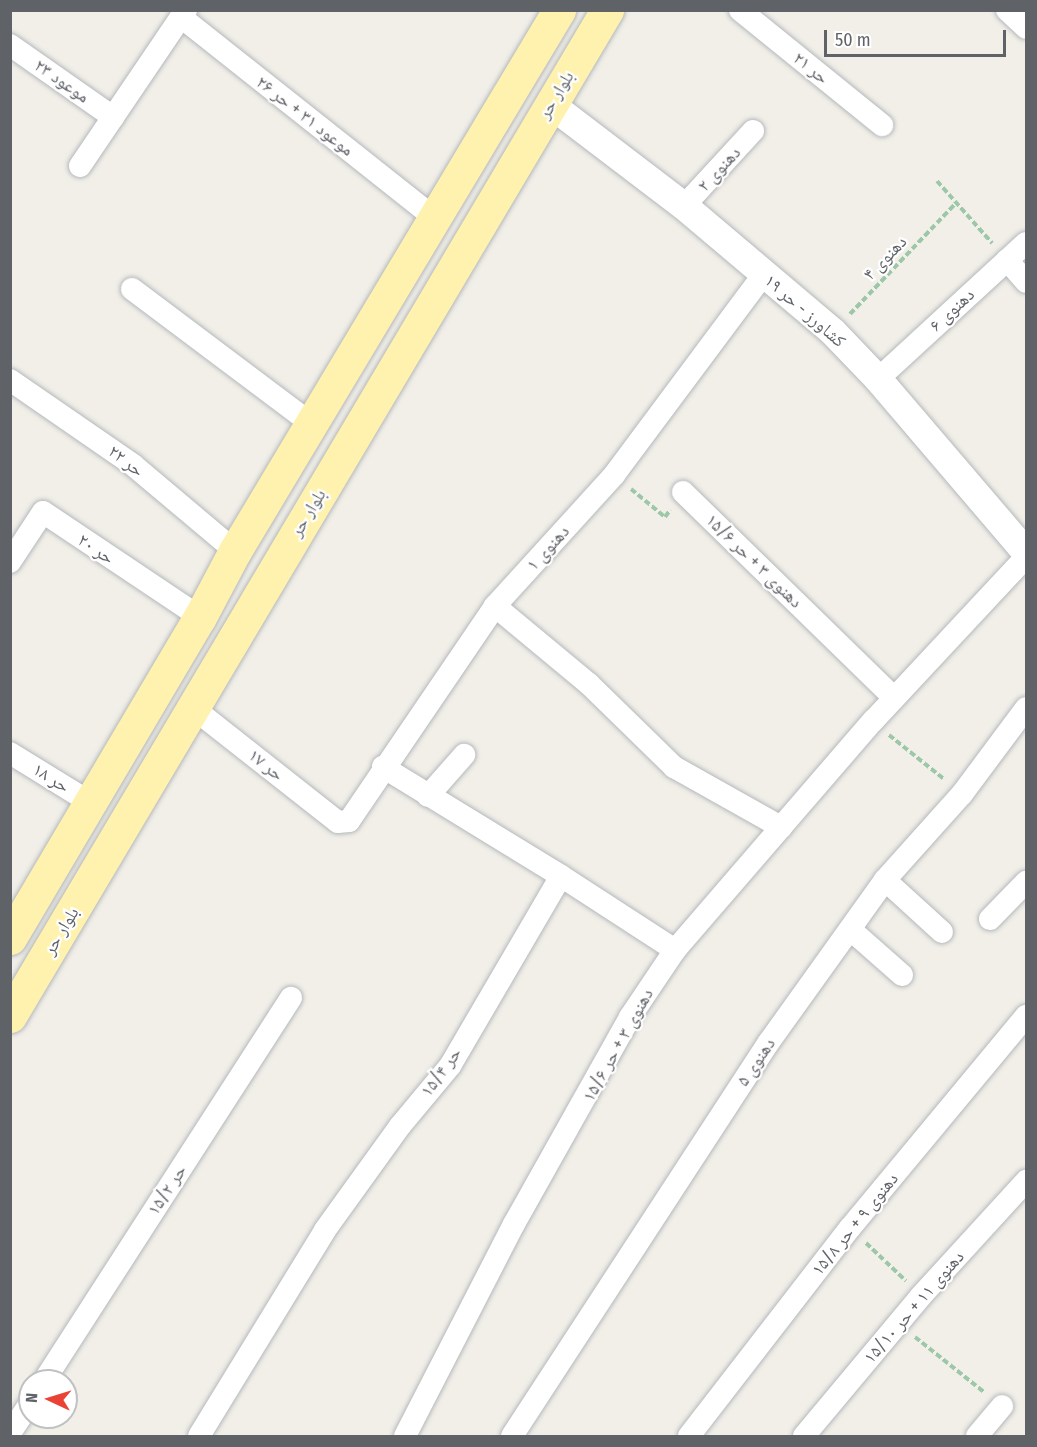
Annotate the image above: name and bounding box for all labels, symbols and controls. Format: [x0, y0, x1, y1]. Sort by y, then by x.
scale bar [827, 18, 1008, 56]
text: 50 m [835, 29, 871, 51]
street label: حر ۲۱ [789, 47, 833, 89]
street label: موعود ۲۳ [30, 54, 94, 108]
street label: بلوار حر [533, 67, 579, 123]
street label: موعود ۳۱ + حر ۲۶ [252, 71, 358, 161]
street label: دهنوی ۲ [693, 142, 745, 196]
street label: دهنوی ۴ [859, 231, 911, 285]
street label: کشاورز - حر ۱۹ [760, 270, 850, 352]
street label: دهنوی ۶ [925, 284, 979, 336]
street label: حر ۲۲ [104, 441, 148, 481]
street label: بلوار حر [285, 485, 331, 541]
street label: دهنوی ۳ + حر ۱۵/۶ [701, 509, 807, 613]
street label: دهنوی ۱ [522, 521, 574, 575]
street label: حر ۲۰ [74, 529, 118, 569]
street label: حر ۱۷ [244, 744, 288, 786]
street label: حر ۱۸ [29, 758, 73, 798]
street label: بلوار حر [38, 903, 84, 959]
street label: دهنوی ۳ + حر ۱۵/۶ [578, 985, 658, 1105]
street label: دهنوی ۵ [732, 1034, 780, 1090]
street label: حر ۱۵/۴ [416, 1043, 466, 1101]
street label: حر ۱۵/۲ [143, 1161, 191, 1219]
street label: دهنوی ۹ + حر ۱۵/۸ [807, 1168, 903, 1280]
street label: دهنوی ۱۱ + حر ۱۵/۱۰ [859, 1246, 969, 1368]
north arrow [18, 1369, 78, 1429]
text: N [22, 1392, 41, 1403]

